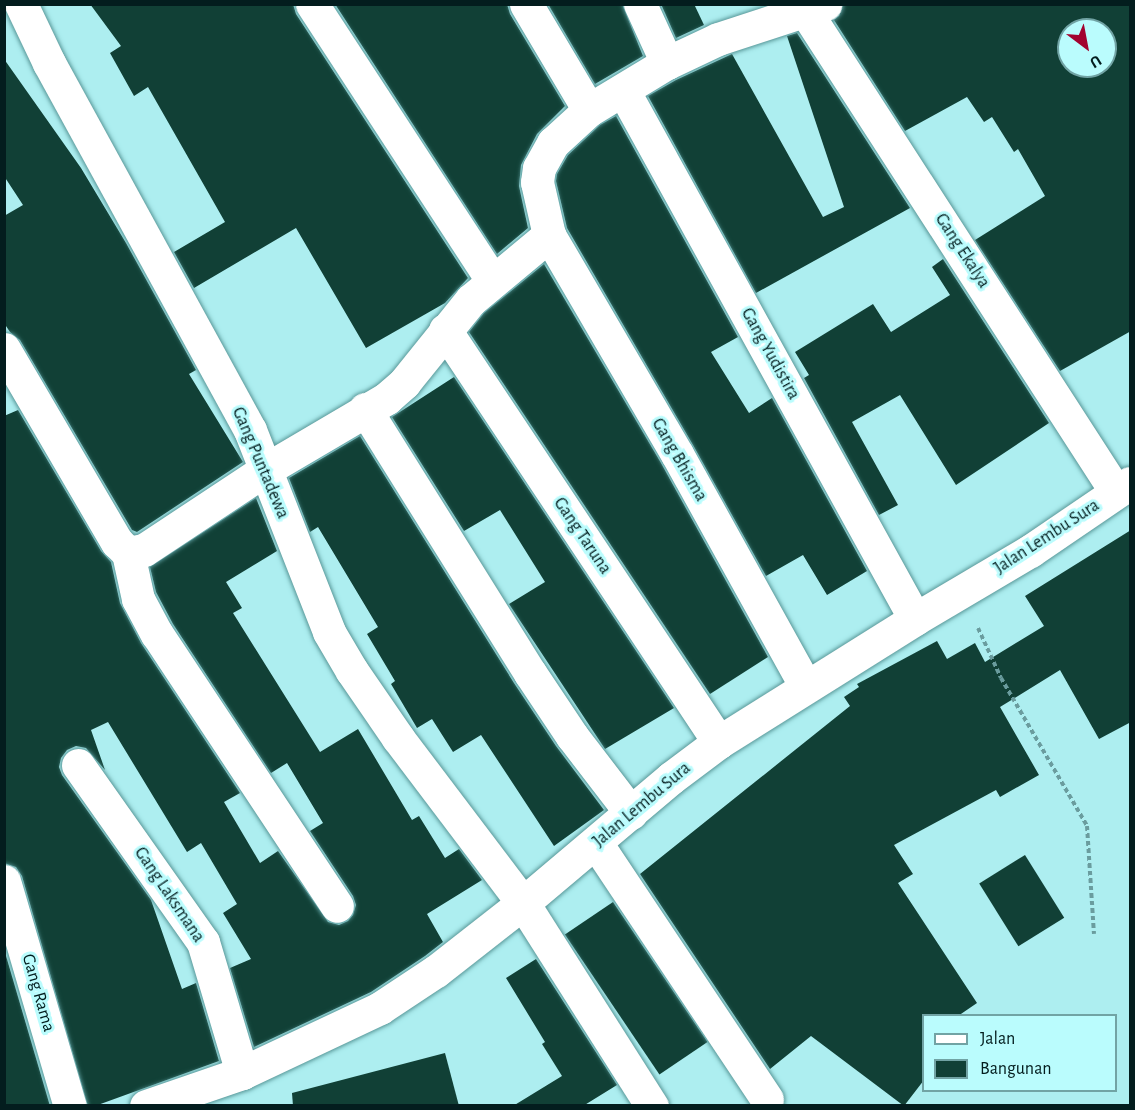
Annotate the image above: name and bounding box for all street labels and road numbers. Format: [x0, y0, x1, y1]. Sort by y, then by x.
street label: Gang Ekalya [930, 210, 994, 292]
street label: Gang Yudistira [736, 304, 804, 404]
street label: Gang Puntadewa [227, 404, 293, 522]
street label: Gang Bhisma [647, 415, 711, 505]
street label: Gang Taruna [548, 493, 616, 579]
street label: Jalan Lembu Sura [990, 495, 1104, 579]
street label: Jalan Lembu Sura [589, 758, 695, 852]
street label: Gang Laksmana [129, 843, 209, 947]
street label: Gang Rama [17, 951, 59, 1035]

